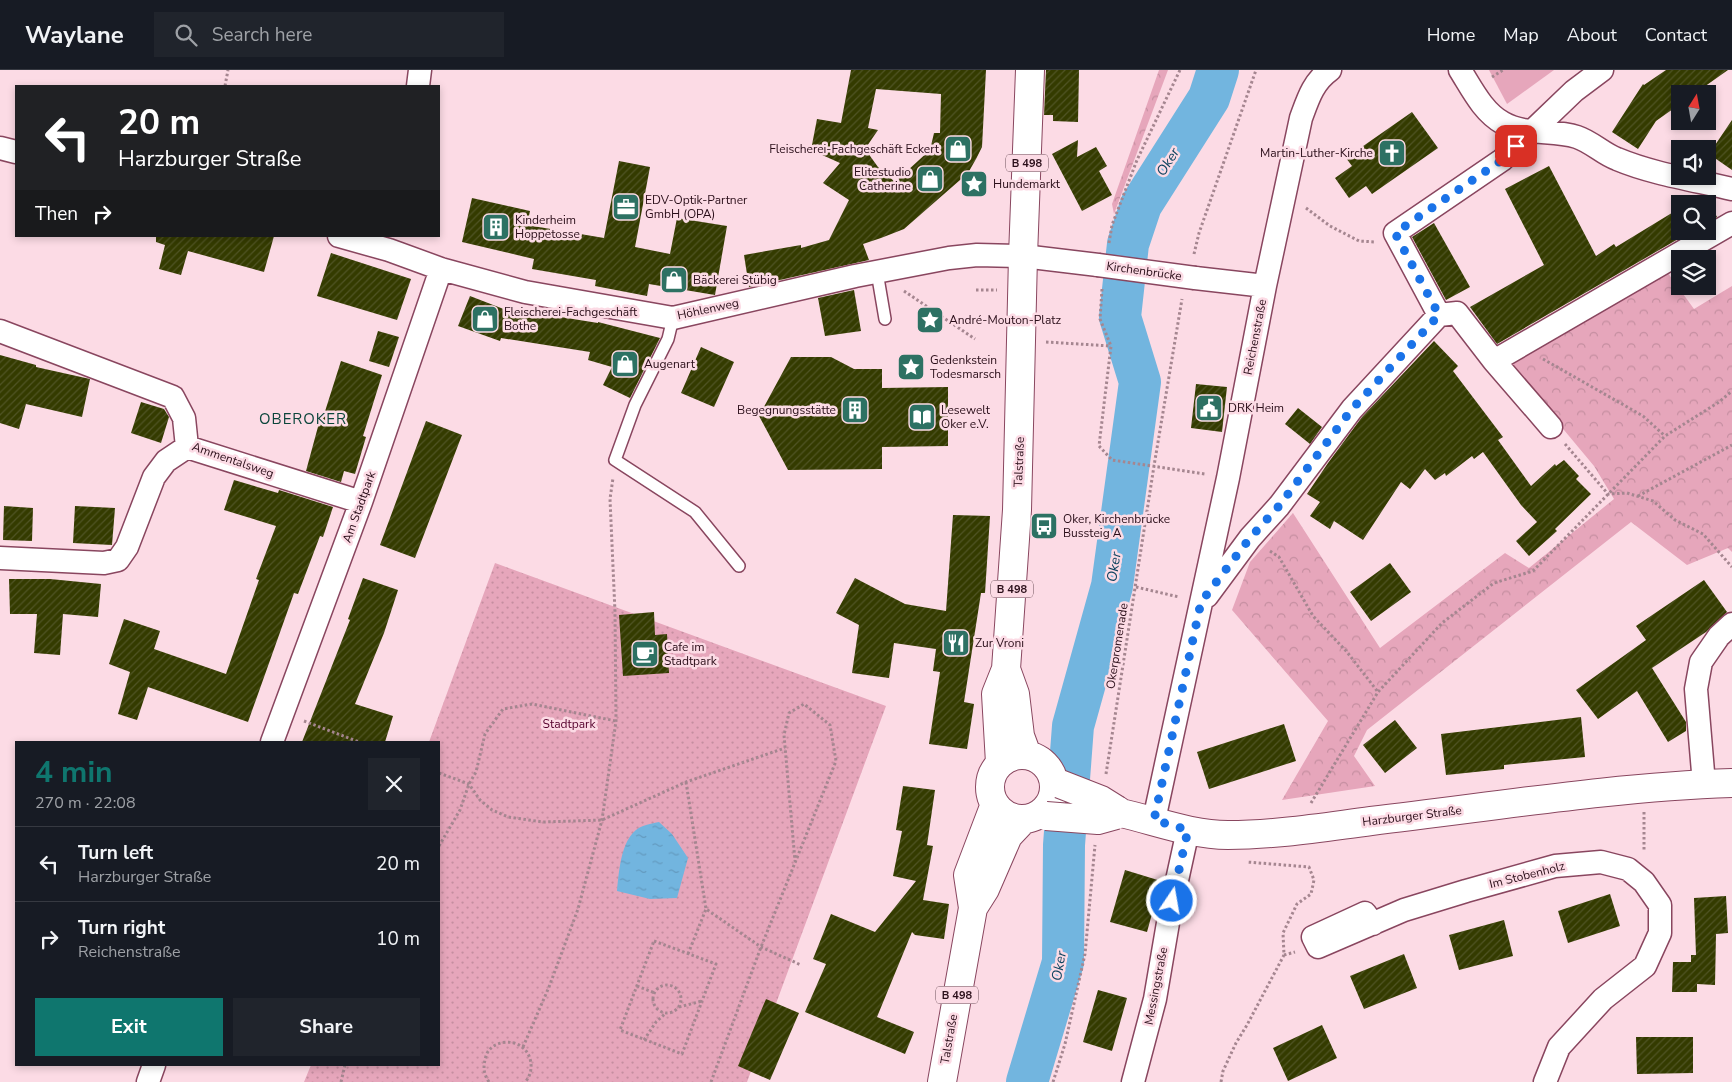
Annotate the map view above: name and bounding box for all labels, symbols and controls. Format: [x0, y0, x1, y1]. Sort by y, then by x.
search box [154, 12, 504, 57]
text: Waylane [25, 19, 124, 51]
icon: search [172, 21, 200, 49]
text: Search here [212, 22, 312, 48]
text: Home [1427, 23, 1475, 47]
text: Map [1503, 23, 1539, 47]
text: About [1567, 23, 1617, 47]
text: Contact [1645, 23, 1707, 47]
north arrow [1671, 85, 1716, 130]
map controls [1671, 85, 1716, 295]
text: 20 m [118, 99, 200, 146]
icon: left [35, 105, 100, 170]
pin [1495, 125, 1537, 167]
icon: arrive [1502, 132, 1530, 160]
shop icon: Fleischerei-Fachgeschäft Eckert [943, 134, 973, 164]
church icon: Martin-Luther-Kirche [1377, 138, 1407, 168]
button: sound [1671, 140, 1716, 185]
place label: Fleischerei-Fachgeschäft Eckert [769, 141, 940, 157]
water label: Oker [1152, 143, 1185, 180]
text: Harzburger Straße [118, 144, 301, 174]
place label: Martin-Luther-Kirche [1260, 145, 1373, 161]
road number: B 498 [1006, 155, 1048, 172]
place label: Elitestudio Catherine [854, 164, 911, 194]
shop icon: Elitestudio Catherine [915, 164, 945, 194]
place icon: Hundemarkt [959, 169, 989, 199]
place label: Hundemarkt [993, 176, 1061, 192]
office icon: EDV-Optik-Partner GmbH (OPA) [611, 192, 641, 222]
place label: EDV-Optik-Partner GmbH (OPA) [645, 192, 748, 222]
button: search [1671, 195, 1716, 240]
icon: right [88, 200, 116, 228]
text: Then [35, 201, 78, 227]
building icon: Kinderheim Hoppetosse [481, 212, 511, 242]
place label: Kinderheim Hoppetosse [515, 212, 580, 242]
button: layers [1671, 250, 1716, 295]
street label: Kirchenbrücke [1105, 258, 1183, 284]
shop icon: Bäckerei Stübig [659, 265, 689, 295]
place label: Bäckerei Stübig [693, 272, 777, 288]
street label: Höhlenweg [676, 295, 740, 323]
street label: Reichenstraße [1240, 298, 1270, 376]
shop icon: Fleischerei-Fachgeschäft Bothe [470, 304, 500, 334]
place label: Fleischerei-Fachgeschäft Bothe [504, 304, 638, 334]
place icon: André-Mouton-Platz [915, 305, 945, 335]
place label: André-Mouton-Platz [949, 312, 1061, 328]
shop icon: Augenart [610, 349, 640, 379]
place icon: Gedenkstein Todesmarsch [896, 352, 926, 382]
place label: Gedenkstein Todesmarsch [930, 352, 1001, 382]
place label: Augenart [644, 356, 696, 372]
public building icon: DRK Heim [1194, 393, 1224, 423]
building icon: Begegnungsstätte [840, 395, 870, 425]
place label: DRK Heim [1228, 400, 1284, 416]
place label: Begegnungsstätte [737, 402, 836, 418]
library icon: Lesewelt Oker e.V. [907, 402, 937, 432]
place label: Lesewelt Oker e.V. [941, 402, 991, 432]
district label: OBEROKER [259, 409, 347, 429]
street label: Talstraße [1010, 437, 1028, 487]
street label: Ammentalsweg [190, 438, 276, 482]
street label: Am Stadtpark [339, 468, 380, 545]
bus stop icon: Oker, Kirchenbrücke Bussteig A [1029, 511, 1059, 541]
place label: Oker, Kirchenbrücke Bussteig A [1063, 511, 1170, 541]
water label: Oker [1102, 550, 1126, 583]
road number: B 498 [991, 580, 1033, 598]
street label: Okerpromenade [1102, 602, 1132, 690]
restaurant icon: Zur Vroni [941, 628, 971, 658]
place label: Zur Vroni [975, 635, 1024, 651]
cafe icon: Cafe im Stadtpark [630, 639, 660, 669]
place label: Cafe im Stadtpark [664, 639, 718, 669]
park label: Stadtpark [543, 716, 596, 732]
text: 4 min [35, 752, 113, 793]
button: close [368, 758, 420, 810]
text: 270 m · 22:08 [35, 792, 136, 814]
street label: Harzburger Straße [1361, 802, 1463, 830]
text: Turn left [78, 840, 153, 866]
icon: left [35, 850, 63, 878]
text: 20 m [376, 851, 420, 877]
street label: Im Stobenholz [1488, 858, 1567, 892]
text: Harzburger Straße [78, 866, 211, 888]
position arrow [1145, 874, 1197, 926]
text: Turn right [78, 915, 165, 941]
icon: right [35, 925, 63, 953]
text: 10 m [376, 926, 420, 952]
text: Reichenstraße [78, 941, 181, 963]
street label: Messingstraße [1141, 946, 1171, 1026]
water label: Oker [1047, 949, 1071, 982]
road number: B 498 [936, 986, 978, 1004]
button: Exit [35, 998, 223, 1056]
button: Share [233, 998, 420, 1056]
street label: Talstraße [937, 1013, 961, 1065]

